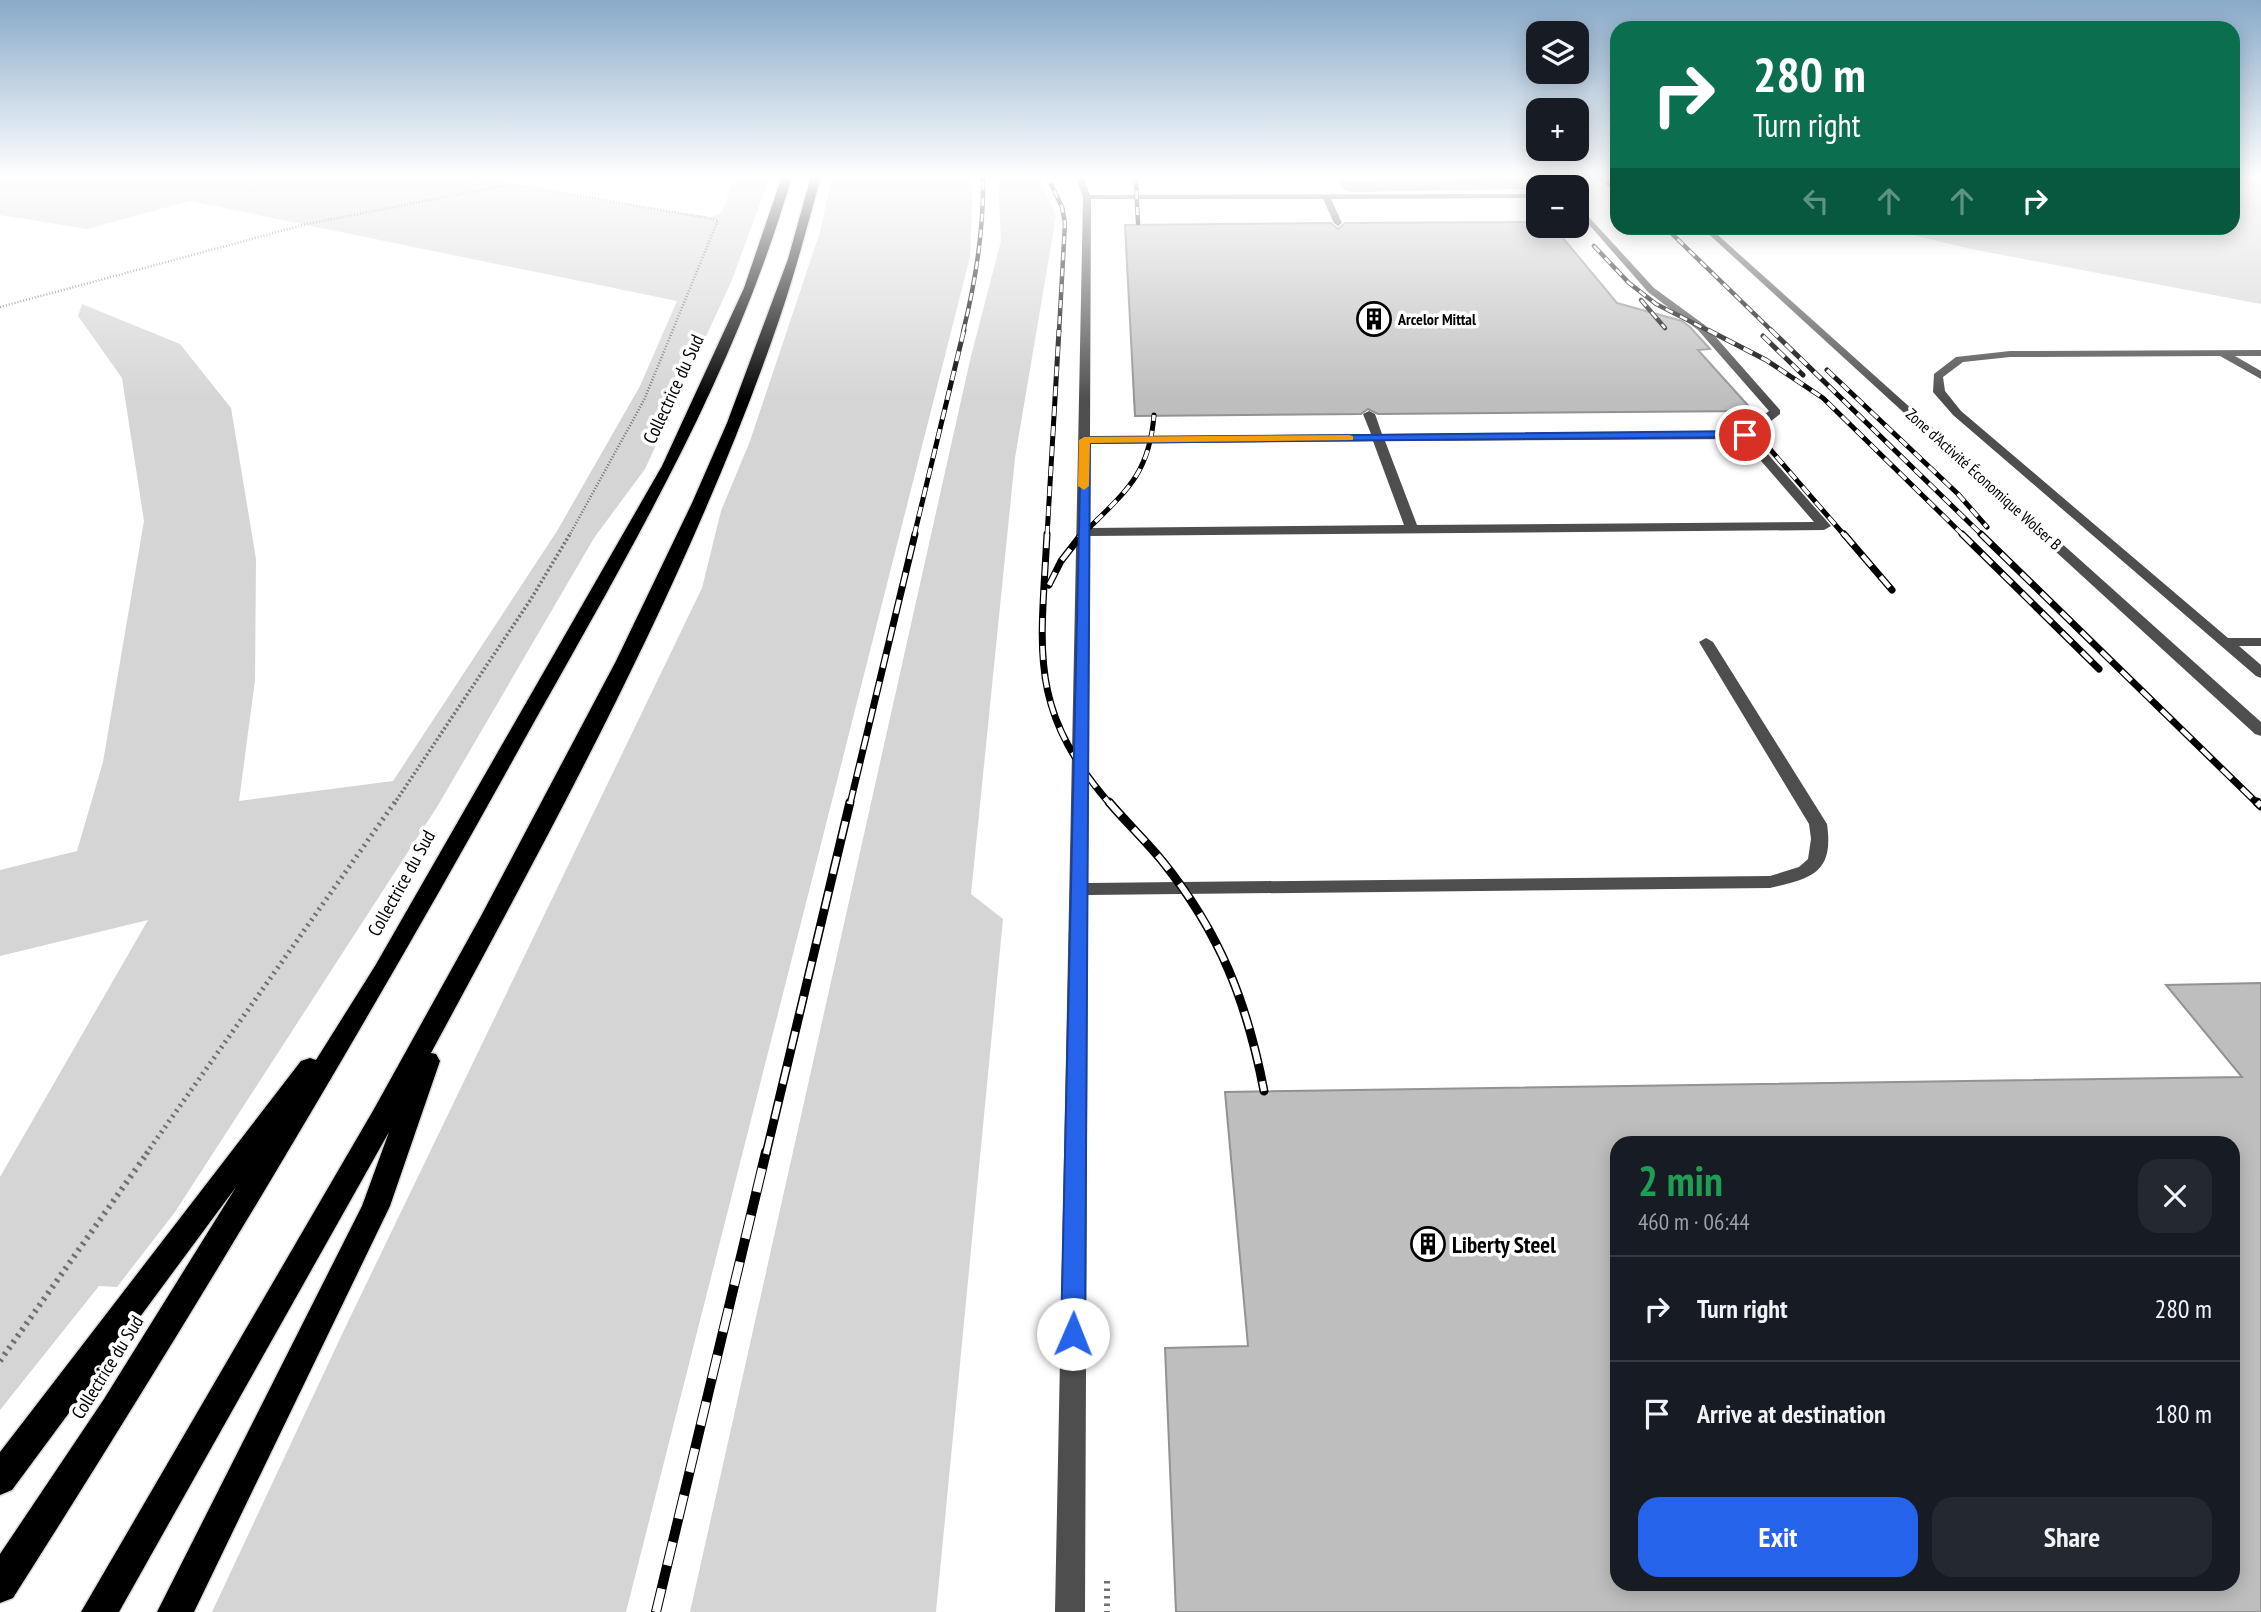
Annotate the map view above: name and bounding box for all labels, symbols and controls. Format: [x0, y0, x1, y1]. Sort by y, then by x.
map controls [1526, 21, 1589, 238]
button: layers [1526, 21, 1589, 84]
text: 280 m [1753, 42, 1866, 106]
icon: right [1638, 49, 1729, 140]
button: + [1526, 98, 1589, 161]
text: Turn right [1753, 104, 1861, 146]
button: − [1526, 175, 1589, 238]
icon: left [1797, 182, 1835, 220]
icon: ahead [1870, 182, 1908, 220]
icon: ahead [1943, 182, 1981, 220]
icon: right [2016, 182, 2054, 220]
building icon: Arcelor Mittal [1355, 300, 1393, 338]
place label: Arcelor Mittal [1397, 309, 1476, 329]
street label: Collectrice du Sud [637, 331, 709, 447]
street label: Zone d'Activité Économique Wolser B [1902, 404, 2066, 554]
pin [1715, 405, 1775, 465]
icon: arrive [1726, 416, 1764, 454]
street label: Collectrice du Sud [362, 826, 440, 940]
text: 2 min [1638, 1153, 1723, 1208]
button: close [2138, 1159, 2212, 1233]
text: 460 m · 06:44 [1638, 1207, 1750, 1236]
building icon: Liberty Steel [1409, 1225, 1447, 1263]
place label: Liberty Steel [1452, 1230, 1556, 1259]
icon: right [1638, 1290, 1676, 1328]
text: Turn right [1697, 1292, 1788, 1325]
text: 280 m [2154, 1292, 2212, 1325]
position arrow [1036, 1297, 1110, 1371]
street label: Collectrice du Sud [66, 1311, 148, 1423]
icon: arrive [1638, 1395, 1676, 1433]
text: Arrive at destination [1697, 1397, 1886, 1430]
text: 180 m [2154, 1397, 2212, 1430]
button: Exit [1638, 1497, 1918, 1577]
button: Share [1932, 1497, 2212, 1577]

